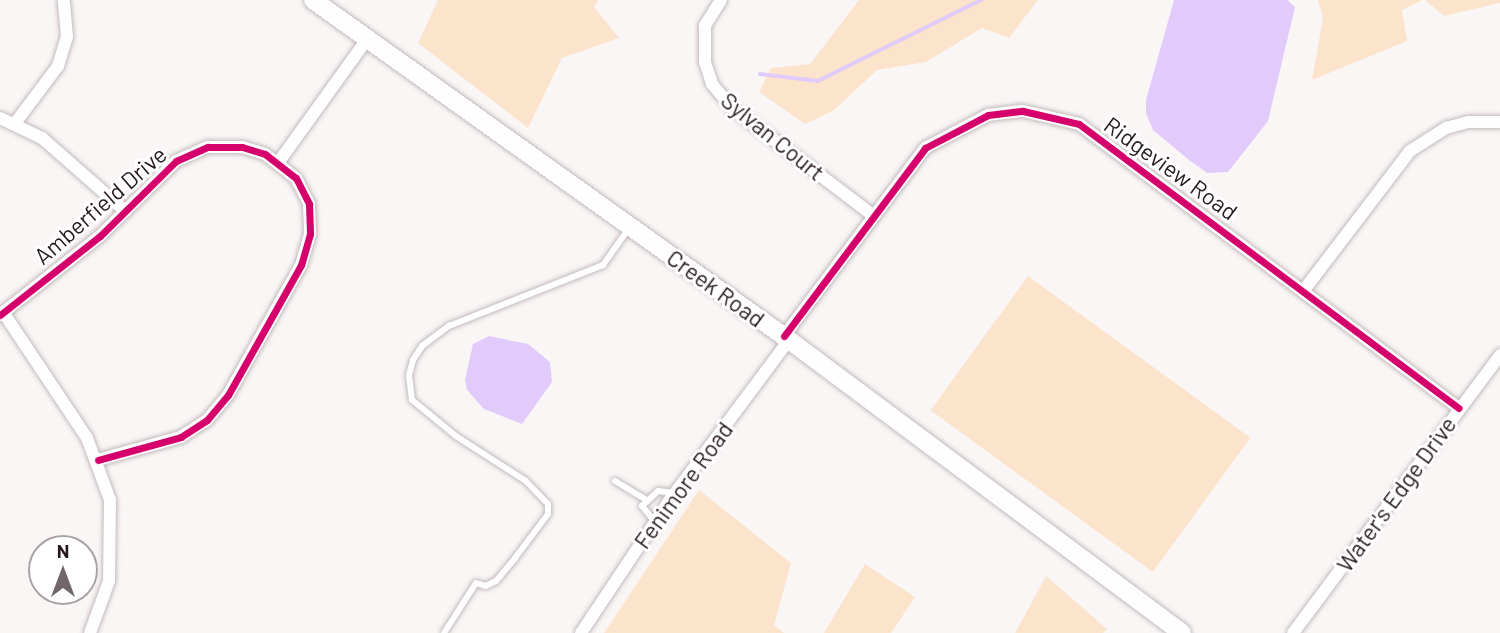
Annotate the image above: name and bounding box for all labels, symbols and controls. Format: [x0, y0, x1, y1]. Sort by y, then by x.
street label: Sylvan Court [716, 86, 830, 186]
street label: Ridgeview Road [1099, 111, 1243, 225]
street label: Amberfield Drive [28, 140, 172, 270]
street label: Creek Road [662, 243, 770, 333]
street label: Water's Edge Drive [1330, 411, 1462, 577]
street label: Fenimore Road [628, 416, 738, 554]
north arrow [28, 535, 98, 605]
text: N [57, 539, 69, 562]

